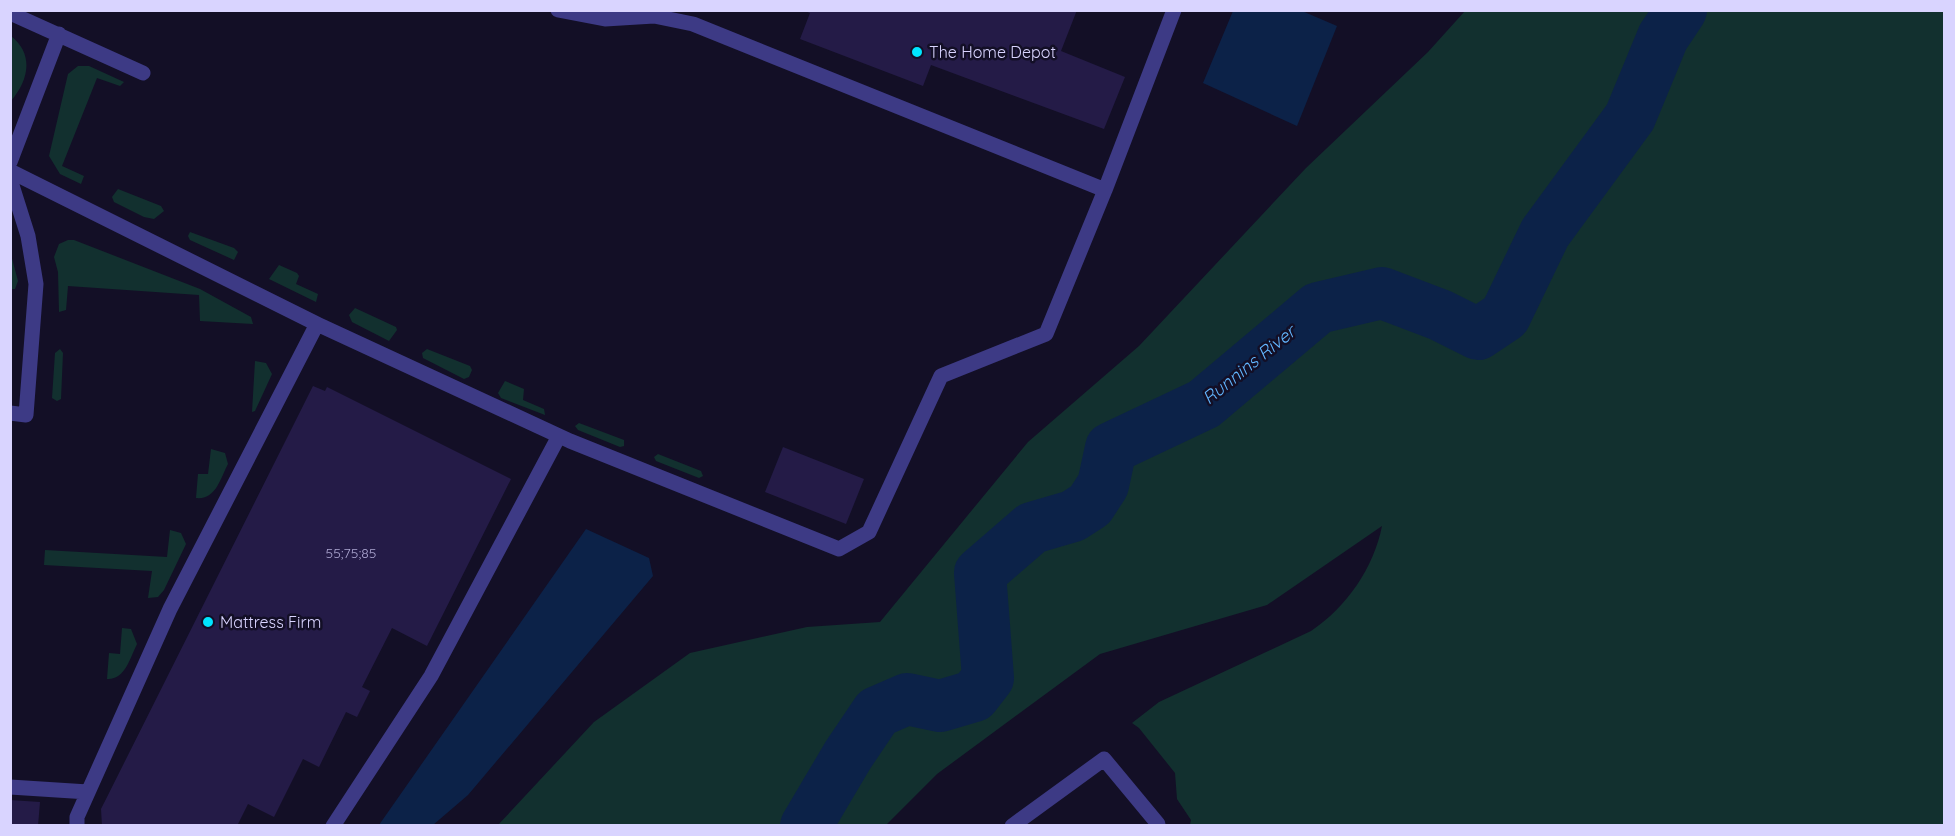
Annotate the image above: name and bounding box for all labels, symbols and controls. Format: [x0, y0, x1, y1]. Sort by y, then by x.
place label: The Home Depot [929, 42, 1056, 62]
marker: The Home Depot [910, 45, 924, 59]
water label: Runnins River [1198, 319, 1301, 409]
house number: 55;75;85 [326, 544, 376, 562]
place label: Mattress Firm [220, 612, 321, 632]
marker: Mattress Firm [201, 615, 215, 629]

